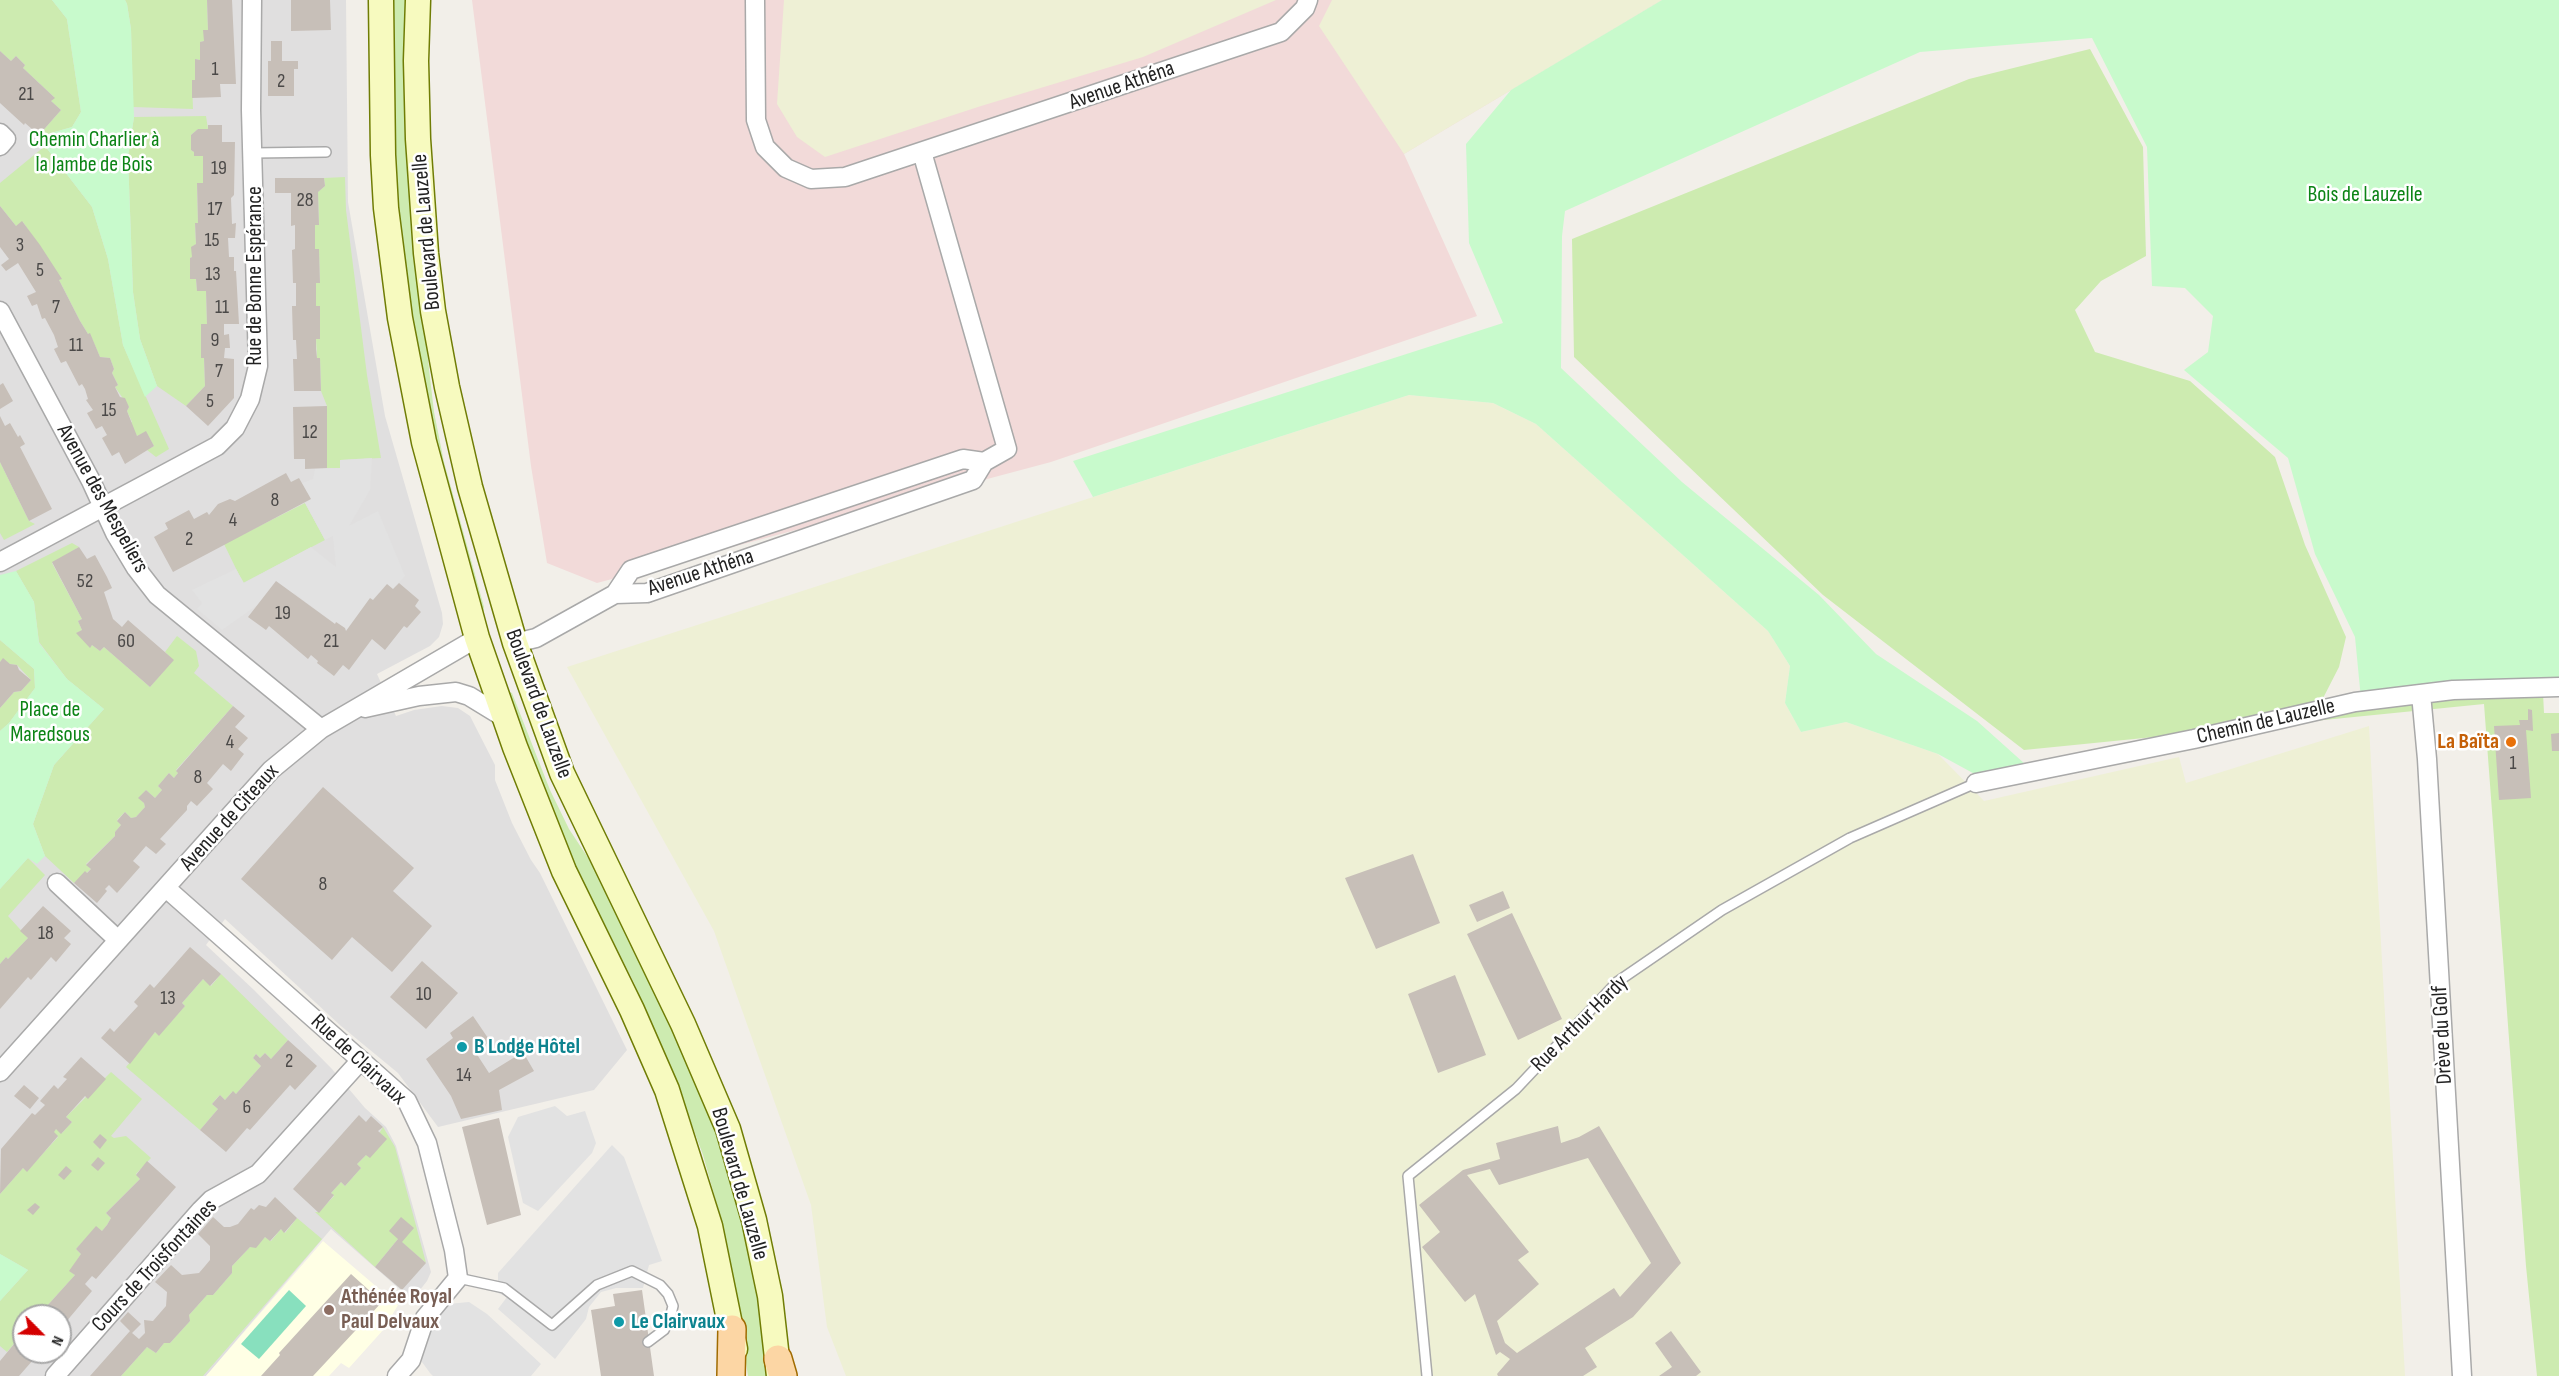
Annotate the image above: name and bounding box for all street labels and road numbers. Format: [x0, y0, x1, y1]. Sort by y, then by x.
street label: Avenue Athéna [1066, 56, 1178, 116]
street label: Boulevard de Lauzelle [407, 153, 447, 311]
street label: Rue de Bonne Espérance [242, 186, 268, 366]
street label: Avenue des Mespeliers [50, 420, 154, 578]
street label: Avenue Athéna [645, 544, 757, 602]
street label: Boulevard de Lauzelle [499, 626, 577, 782]
street label: Chemin de Lauzelle [2194, 693, 2338, 751]
street label: Avenue de Citeaux [175, 759, 285, 877]
street label: Rue Arthur Hardy [1526, 970, 1634, 1078]
street label: Drève du Golf [2427, 985, 2459, 1085]
street label: Rue de Clairvaux [305, 1009, 411, 1111]
street label: Boulevard de Lauzelle [705, 1105, 773, 1263]
street label: Cours de Troisfontaines [87, 1194, 223, 1338]

